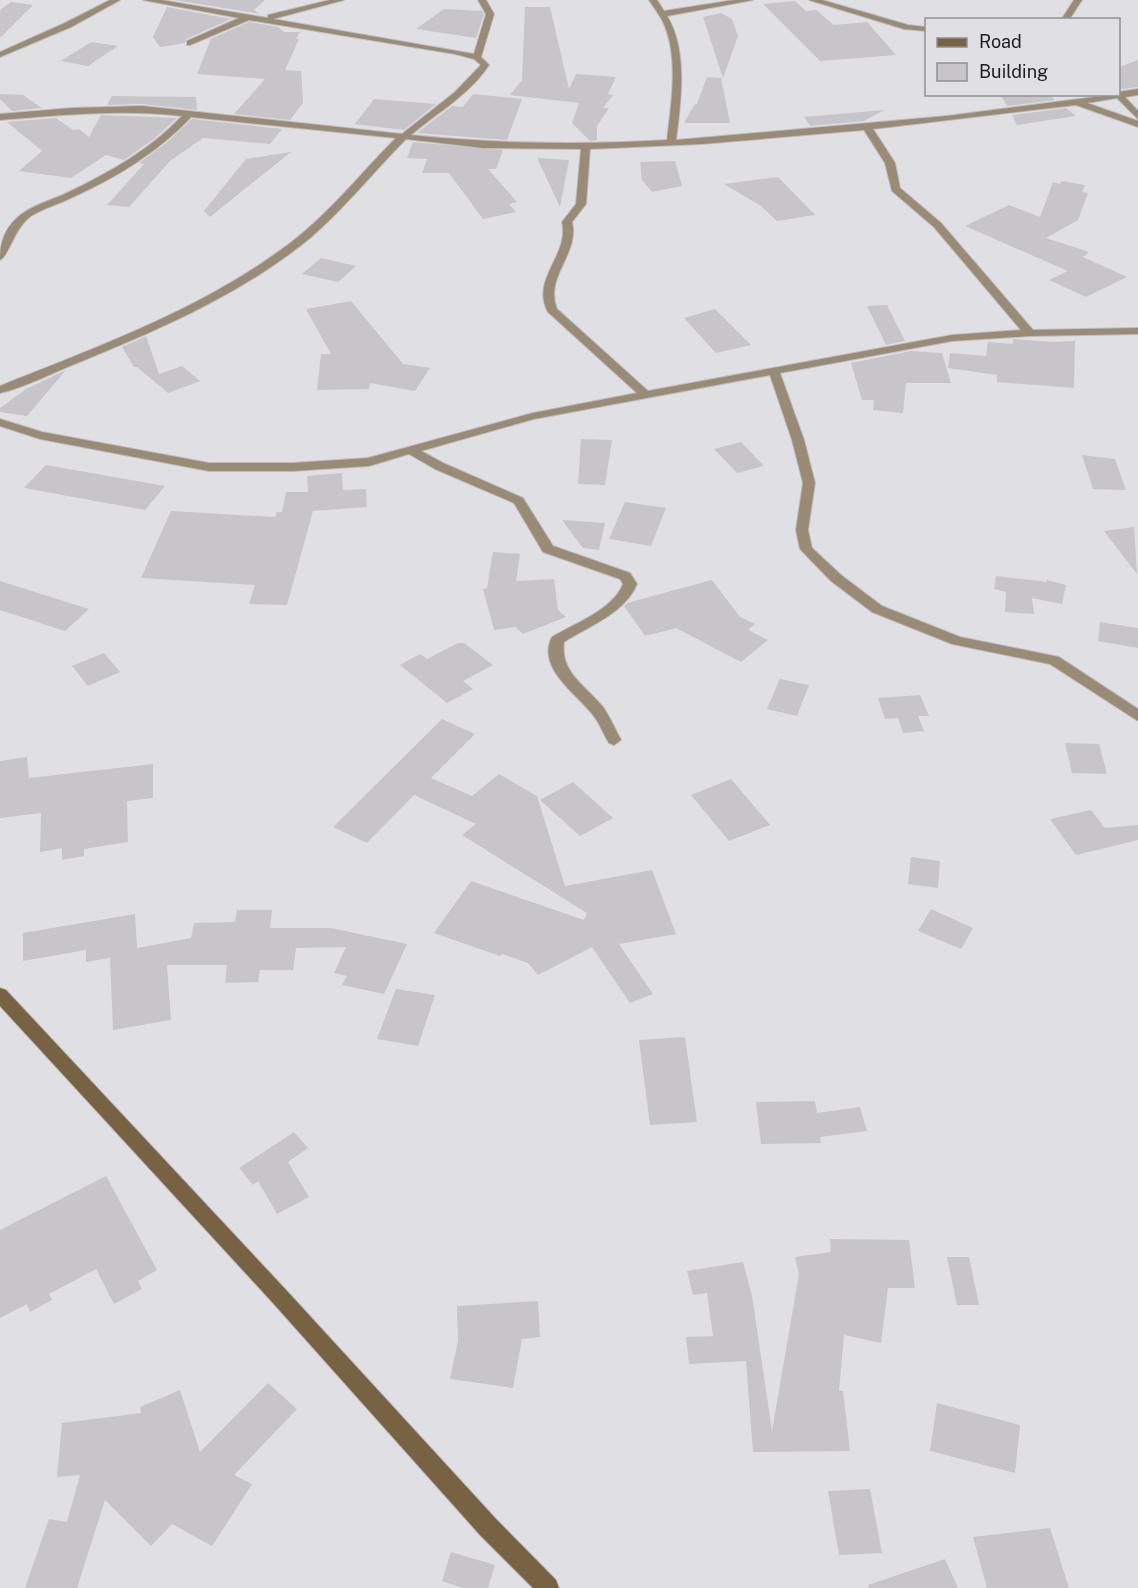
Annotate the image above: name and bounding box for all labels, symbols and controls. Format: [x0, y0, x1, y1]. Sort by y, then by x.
legend [925, 18, 1120, 96]
text: Road [979, 31, 1022, 52]
text: Building [979, 61, 1048, 82]

